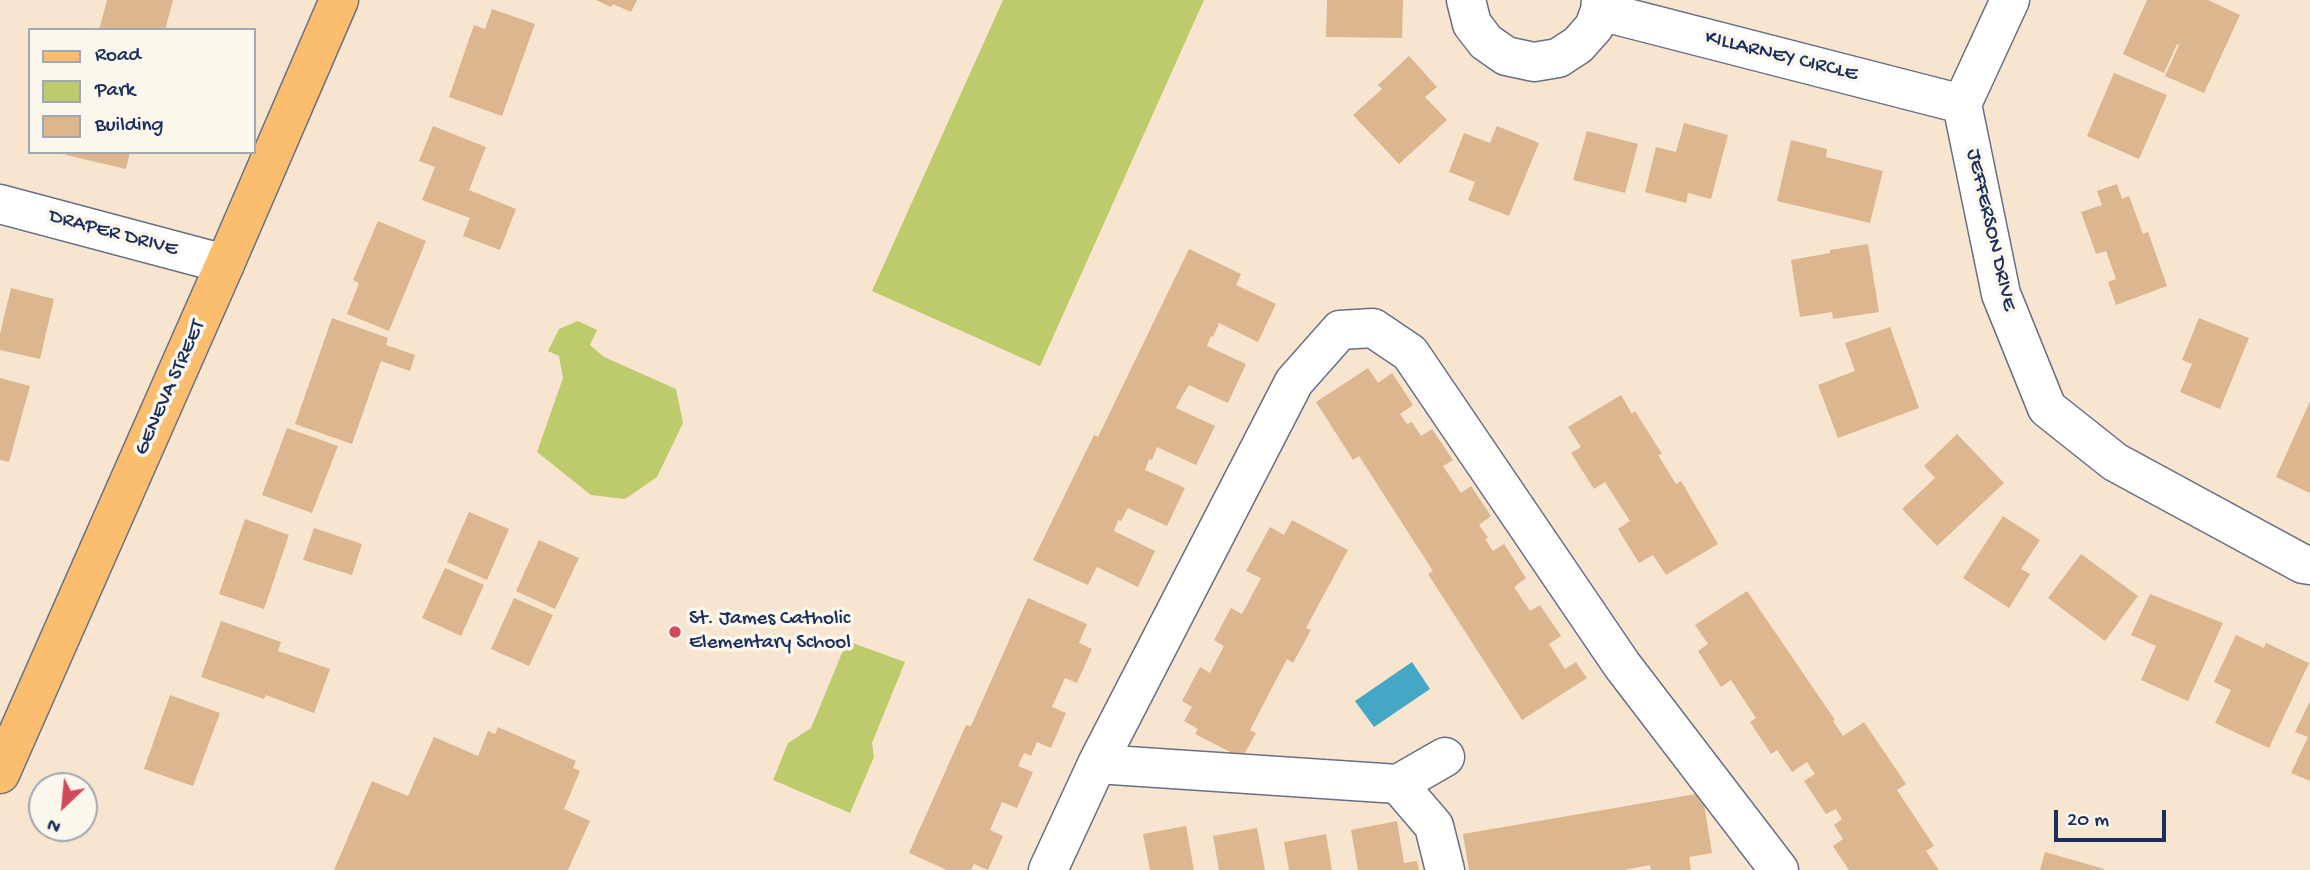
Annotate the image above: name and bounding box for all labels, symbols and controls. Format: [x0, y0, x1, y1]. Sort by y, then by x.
street label: KILLARNEY CIRCLE [1702, 26, 1860, 88]
legend [28, 28, 256, 154]
text: Road [95, 44, 141, 69]
text: Park [95, 79, 135, 104]
text: Building [95, 114, 164, 139]
street label: JEFFERSON DRIVE [1959, 147, 2021, 313]
street label: DRAPER DRIVE [46, 205, 180, 263]
street label: GENEVA STREET [130, 317, 212, 459]
place label: St. James Catholic Elementary School [689, 607, 851, 657]
marker: St. James Catholic Elementary School [667, 624, 683, 640]
north arrow [28, 772, 98, 842]
scale bar [2058, 796, 2170, 840]
text: 20 m [2067, 809, 2109, 834]
text: N [44, 811, 65, 838]

